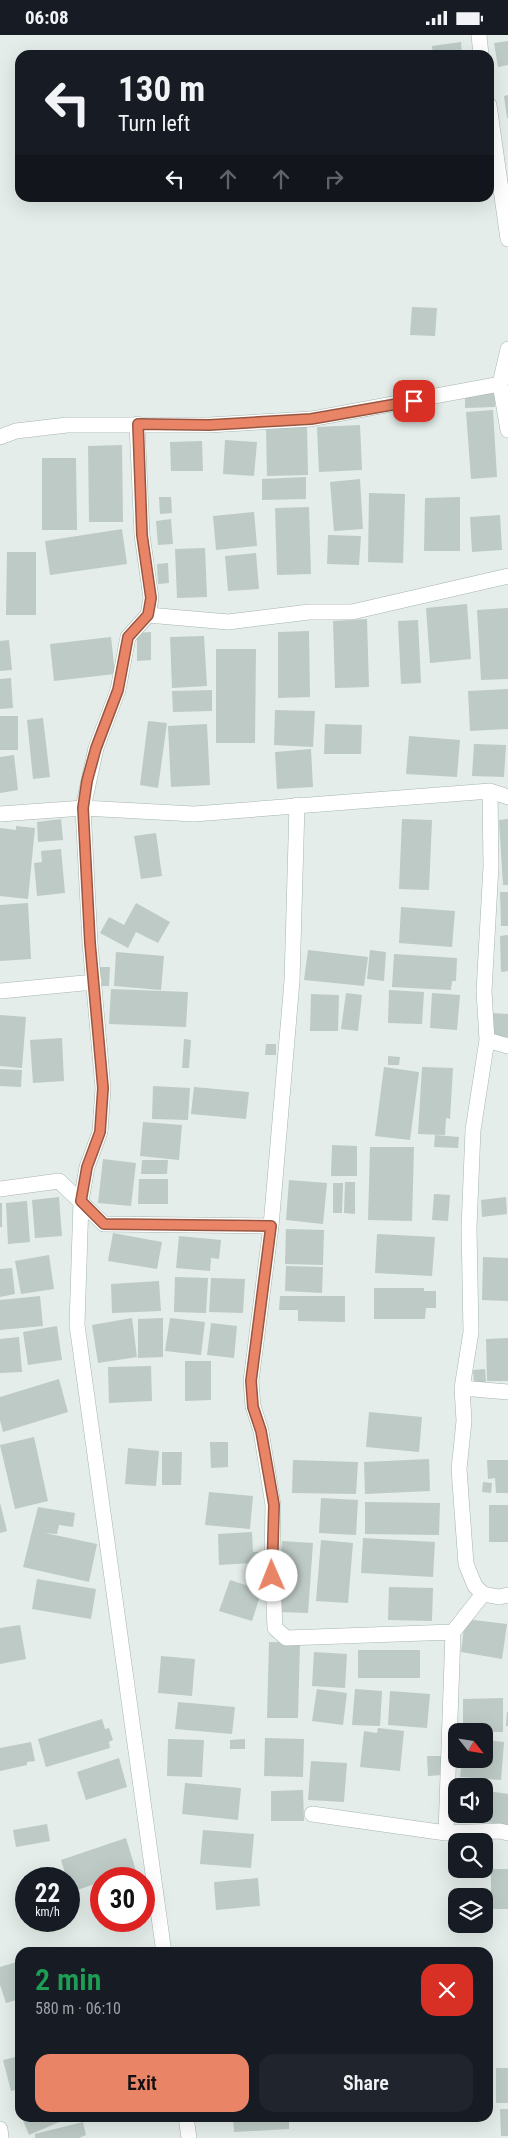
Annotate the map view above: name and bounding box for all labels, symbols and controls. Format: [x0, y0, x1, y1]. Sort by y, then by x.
text: 06:08 [25, 6, 69, 29]
text: 130 m [118, 69, 205, 110]
icon: left [35, 70, 100, 135]
text: Turn left [118, 111, 190, 136]
icon: left [161, 165, 189, 193]
icon: ahead [214, 165, 242, 193]
icon: ahead [267, 165, 295, 193]
icon: right [320, 165, 348, 193]
pin [393, 380, 435, 422]
icon: arrive [400, 387, 428, 415]
position arrow [245, 1549, 297, 1601]
north arrow [448, 1723, 492, 1767]
map controls [448, 1723, 493, 1933]
button: sound [448, 1778, 493, 1823]
button: search [448, 1833, 493, 1878]
speed limit sign: 30 [90, 1867, 155, 1932]
text: 22 [35, 1879, 60, 1908]
button: layers [448, 1888, 493, 1933]
text: km/h [35, 1905, 60, 1919]
text: 2 min [35, 1962, 101, 1997]
button: close [421, 1964, 473, 2016]
text: 580 m · 06:10 [35, 1999, 121, 2018]
button: Exit [35, 2054, 249, 2112]
button: Share [259, 2054, 473, 2112]

